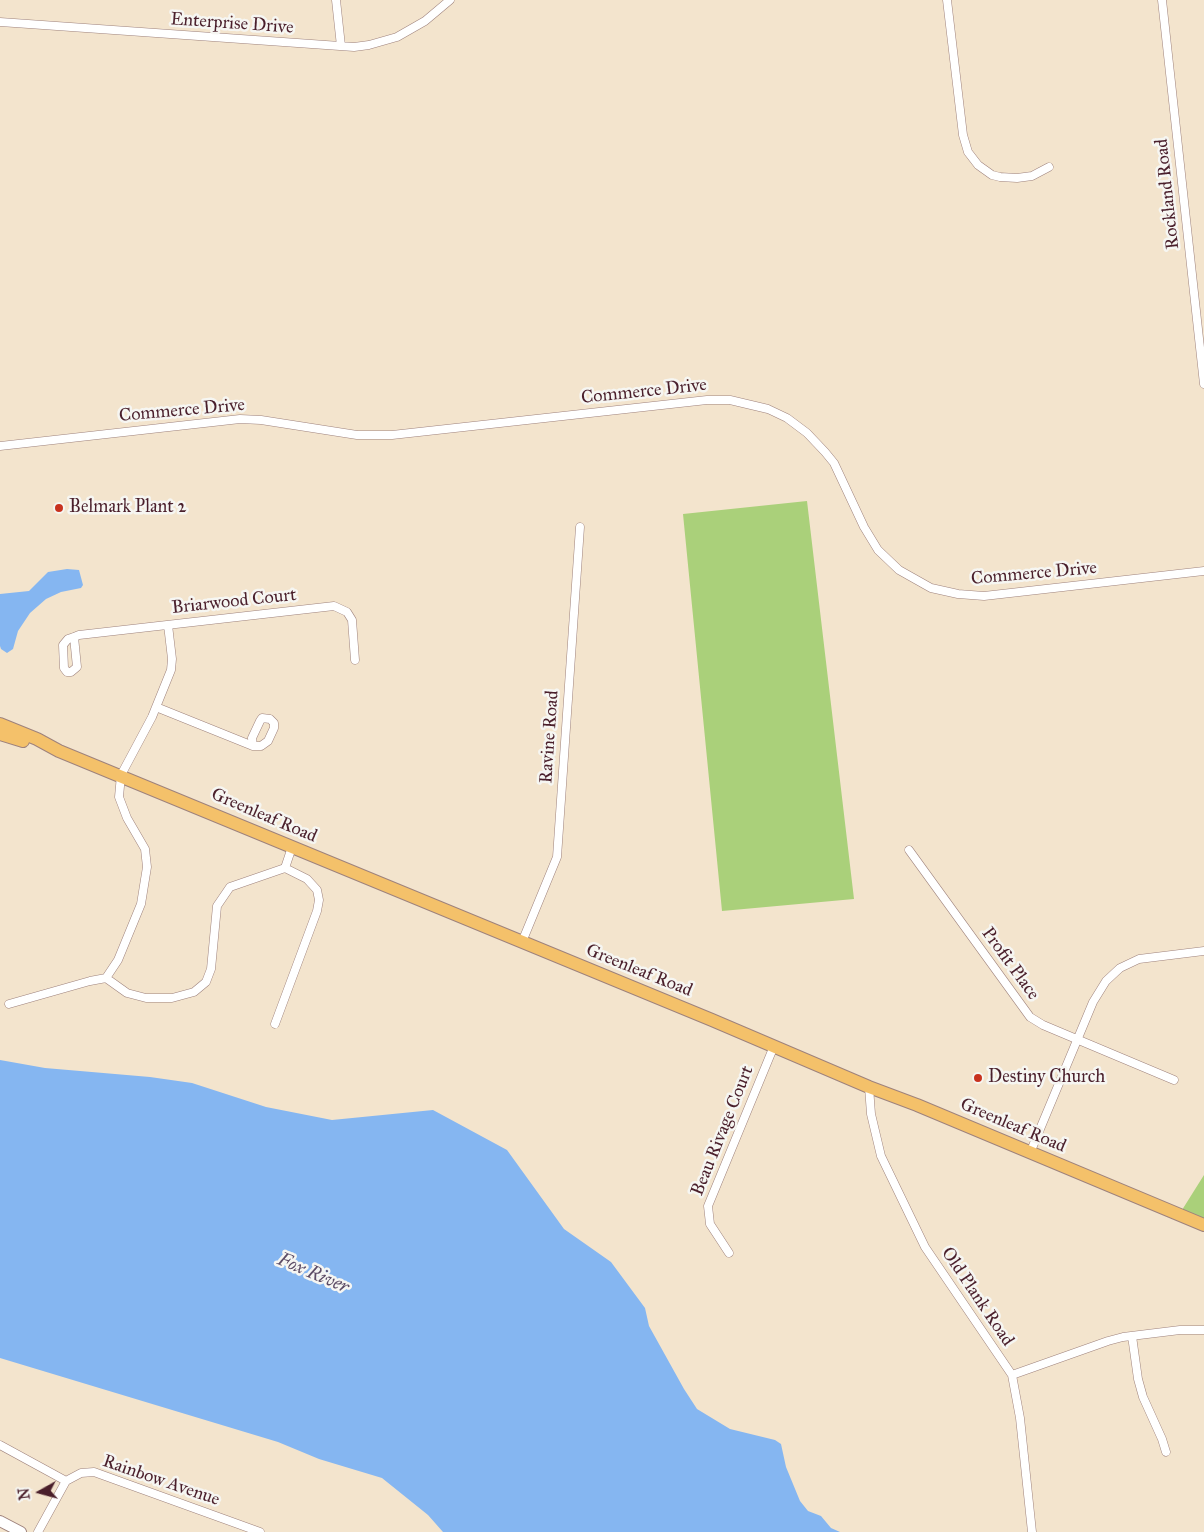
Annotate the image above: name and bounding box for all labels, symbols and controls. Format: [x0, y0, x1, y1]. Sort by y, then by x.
street label: Enterprise Drive [170, 9, 294, 39]
street label: Rockland Road [1151, 138, 1185, 250]
street label: Commerce Drive [580, 375, 708, 409]
street label: Commerce Drive [118, 395, 246, 427]
place label: Belmark Plant 2 [69, 497, 186, 519]
marker: Belmark Plant 2 [53, 502, 65, 514]
street label: Commerce Drive [970, 558, 1098, 590]
street label: Briarwood Court [171, 585, 297, 619]
street label: Ravine Road [536, 690, 564, 784]
street label: Greenleaf Road [208, 784, 320, 848]
street label: Profit Place [976, 923, 1044, 1005]
street label: Greenleaf Road [583, 940, 695, 1002]
street label: Beau Rivage Court [687, 1063, 759, 1199]
place label: Destiny Church [988, 1067, 1105, 1089]
marker: Destiny Church [972, 1072, 984, 1084]
street label: Greenleaf Road [957, 1094, 1069, 1158]
street label: Old Plank Road [936, 1243, 1018, 1351]
water label: Fox River [274, 1249, 352, 1299]
street label: Rainbow Avenue [100, 1451, 222, 1511]
north arrow [15, 1467, 65, 1517]
text: N [15, 1487, 34, 1501]

